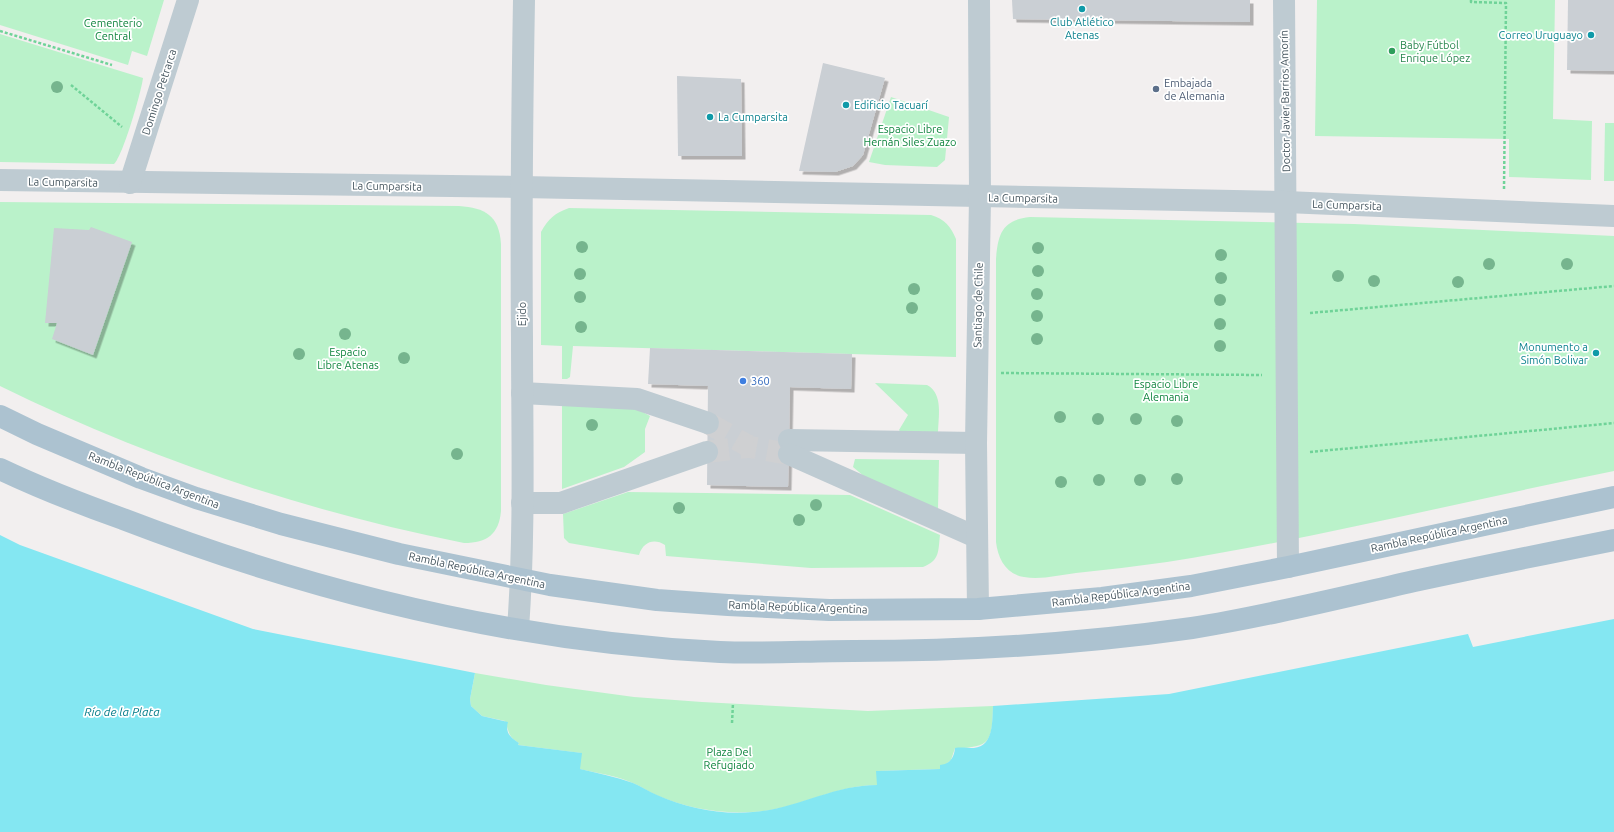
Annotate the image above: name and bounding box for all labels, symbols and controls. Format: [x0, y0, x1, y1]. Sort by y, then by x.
marker: Club Atlético Atenas [1077, 4, 1087, 14]
place label: Club Atlético Atenas [1050, 16, 1114, 41]
park label: Cementerio Central [84, 17, 142, 42]
place label: Correo Uruguayo [1499, 29, 1583, 41]
street label: Doctor Javier Barrios Amorín [1278, 30, 1292, 172]
marker: Correo Uruguayo [1586, 30, 1596, 40]
place label: Baby Fútbol Enrique López [1400, 39, 1470, 64]
marker: Baby Fútbol Enrique López [1387, 46, 1397, 56]
street label: Domingo Petrarca [139, 48, 179, 136]
place label: Embajada de Alemania [1164, 77, 1225, 102]
marker: Embajada de Alemania [1151, 84, 1161, 94]
place label: Edificio Tacuarí [854, 99, 928, 111]
marker: Edificio Tacuarí [841, 100, 851, 110]
place label: La Cumparsita [718, 111, 788, 123]
marker: La Cumparsita [705, 112, 715, 122]
park label: Espacio Libre Hernán Siles Zuazo [864, 123, 956, 148]
street label: La Cumparsita [28, 175, 98, 189]
street label: La Cumparsita [352, 179, 422, 193]
street label: La Cumparsita [988, 191, 1058, 205]
street label: La Cumparsita [1312, 198, 1382, 212]
street label: Santiago de Chile [971, 262, 985, 348]
street label: Ejido [516, 302, 528, 326]
place label: Monumento a Simón Bolivar [1519, 341, 1589, 366]
park label: Espacio Libre Atenas [317, 346, 379, 371]
marker: Monumento a Simón Bolivar [1591, 348, 1601, 358]
place label: 360 [751, 375, 770, 387]
marker: 360 [738, 376, 748, 386]
park label: Espacio Libre Alemania [1134, 378, 1198, 403]
street label: Rambla República Argentina [87, 449, 221, 511]
street label: Rambla República Argentina [1370, 514, 1508, 554]
street label: Rambla República Argentina [408, 550, 546, 590]
street label: Rambla República Argentina [1051, 580, 1191, 608]
street label: Rambla República Argentina [728, 599, 868, 615]
water label: Río de la Plata [84, 705, 160, 718]
park label: Plaza Del Refugiado [704, 746, 754, 771]

